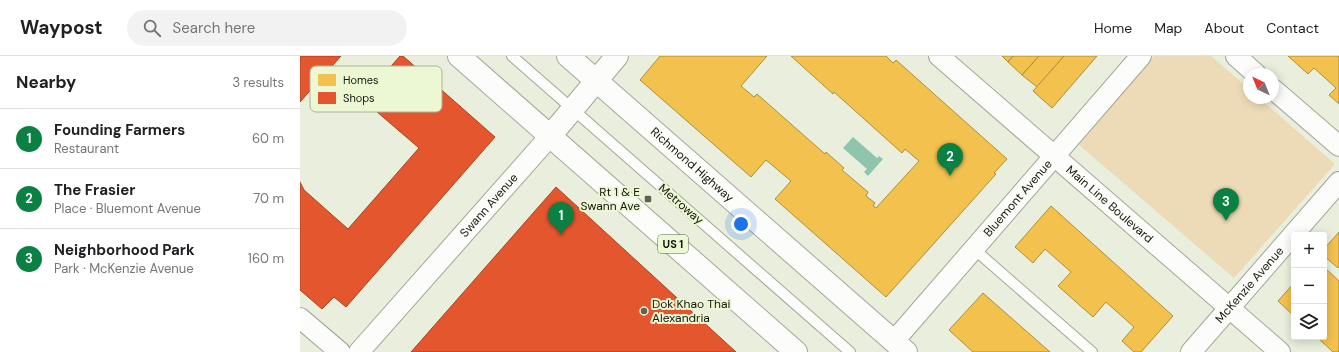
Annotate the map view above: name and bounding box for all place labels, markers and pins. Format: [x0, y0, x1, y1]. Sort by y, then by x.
pin: 2 [937, 143, 963, 176]
place label: Rt 1 & E Swann Ave [580, 184, 640, 214]
pin: 3 [1213, 188, 1239, 221]
marker: Rt 1 & E Swann Ave [643, 194, 653, 204]
pin: 1 [548, 202, 574, 235]
place label: Dok Khao Thai Alexandria [652, 296, 731, 326]
marker: Dok Khao Thai Alexandria [639, 306, 649, 316]

